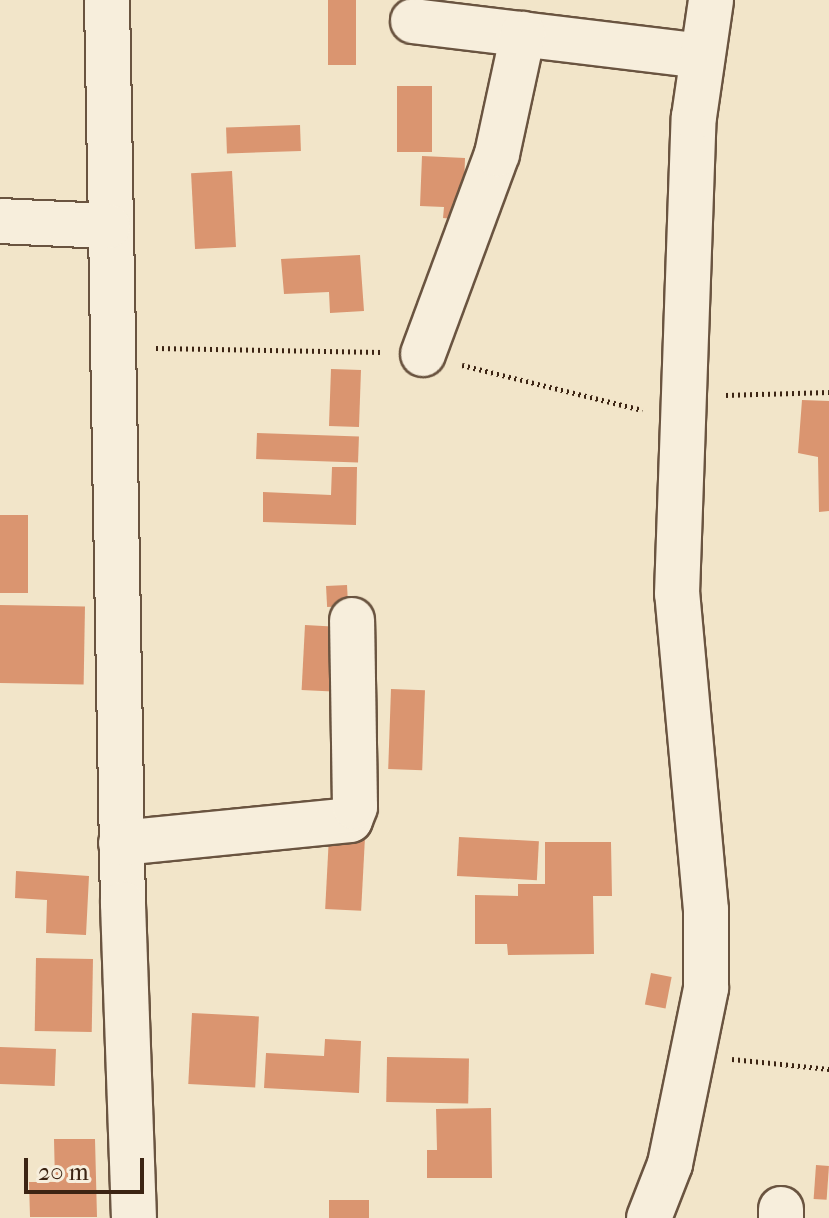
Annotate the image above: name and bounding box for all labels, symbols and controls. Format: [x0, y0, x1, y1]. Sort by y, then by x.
scale bar [28, 1142, 148, 1192]
text: 20 m [38, 1158, 89, 1186]

